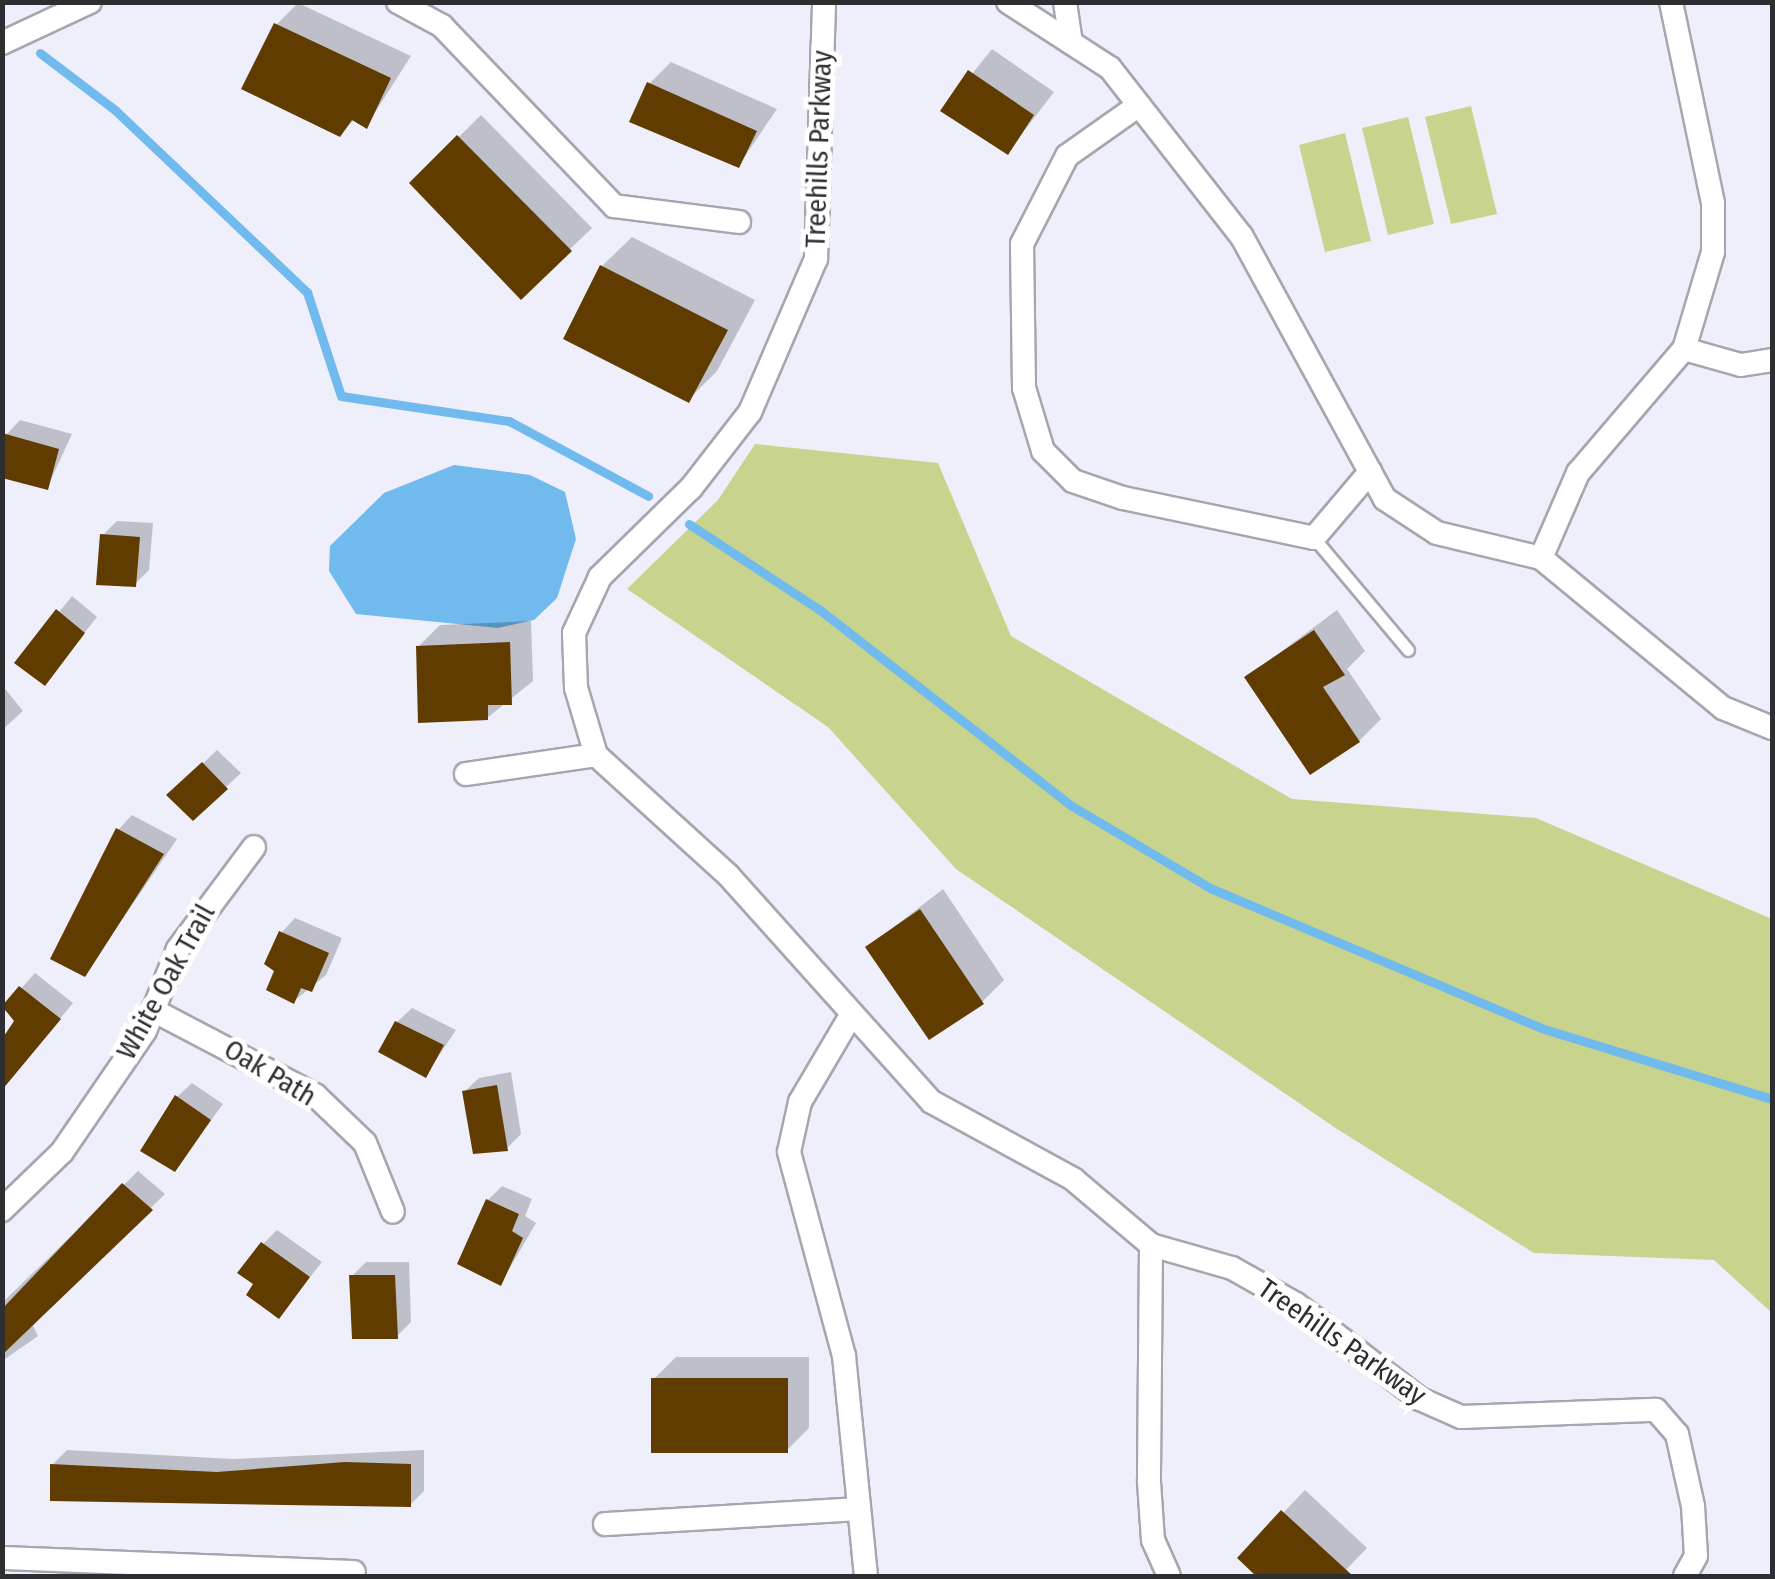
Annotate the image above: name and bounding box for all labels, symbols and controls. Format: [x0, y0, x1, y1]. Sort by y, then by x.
street label: Treehills Parkway [799, 50, 839, 248]
street label: White Oak Trail [110, 899, 222, 1065]
street label: Oak Path [218, 1032, 322, 1114]
street label: Treehills Parkway [1252, 1272, 1432, 1412]

